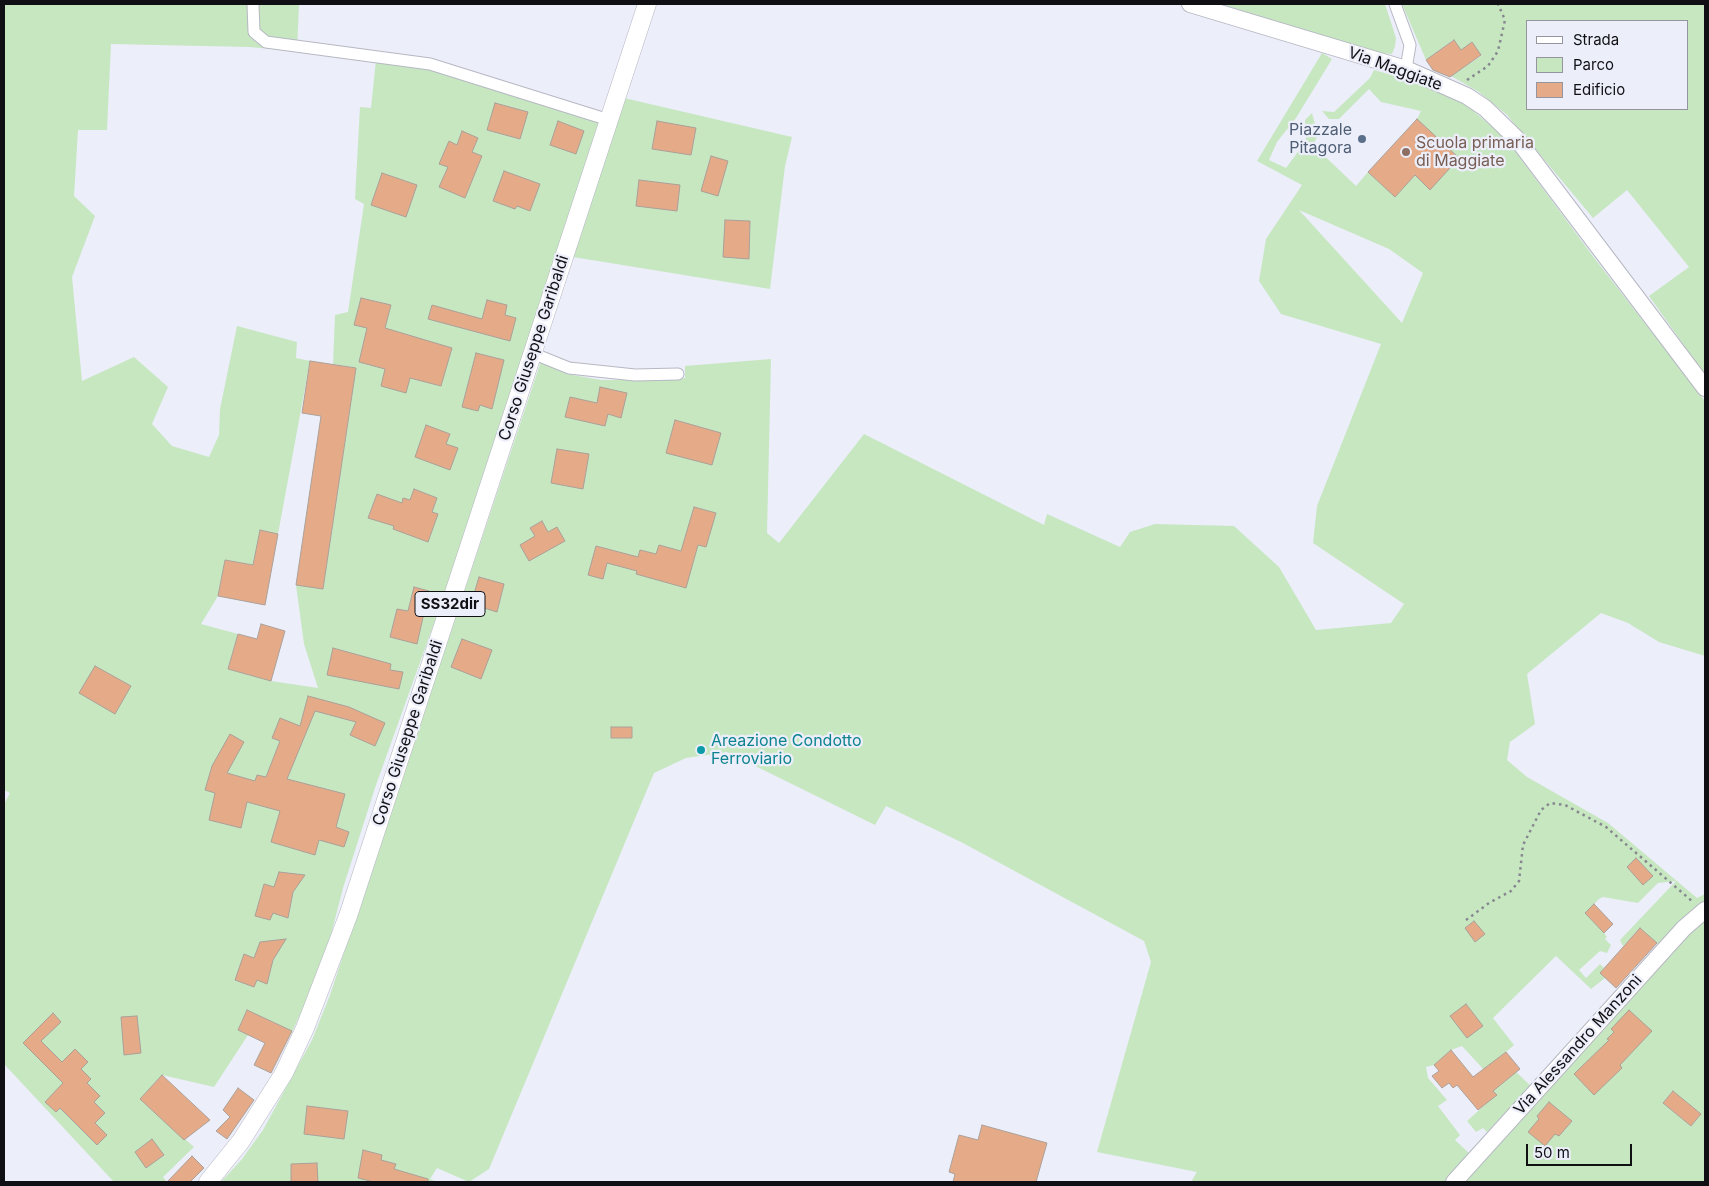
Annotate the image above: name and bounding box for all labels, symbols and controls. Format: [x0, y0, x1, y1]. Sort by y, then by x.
legend [1526, 20, 1689, 110]
text: Strada [1573, 30, 1619, 49]
street label: Via Maggiate [1345, 43, 1445, 95]
text: Parco [1573, 55, 1614, 74]
text: Edificio [1573, 80, 1625, 99]
place label: Piazzale Pitagora [1289, 120, 1352, 158]
marker: Piazzale Pitagora [1356, 133, 1368, 145]
place label: Scuola primaria di Maggiate [1416, 133, 1534, 171]
marker: Scuola primaria di Maggiate [1400, 146, 1412, 158]
street label: Corso Giuseppe Garibaldi [495, 253, 573, 443]
road number: SS32dir [415, 592, 485, 616]
street label: Corso Giuseppe Garibaldi [369, 638, 447, 828]
place label: Areazione Condotto Ferroviario [711, 731, 861, 769]
marker: Areazione Condotto Ferroviario [695, 744, 707, 756]
street label: Via Alessandro Manzoni [1510, 971, 1646, 1119]
scale bar [1529, 1134, 1635, 1166]
text: 50 m [1534, 1143, 1570, 1162]

